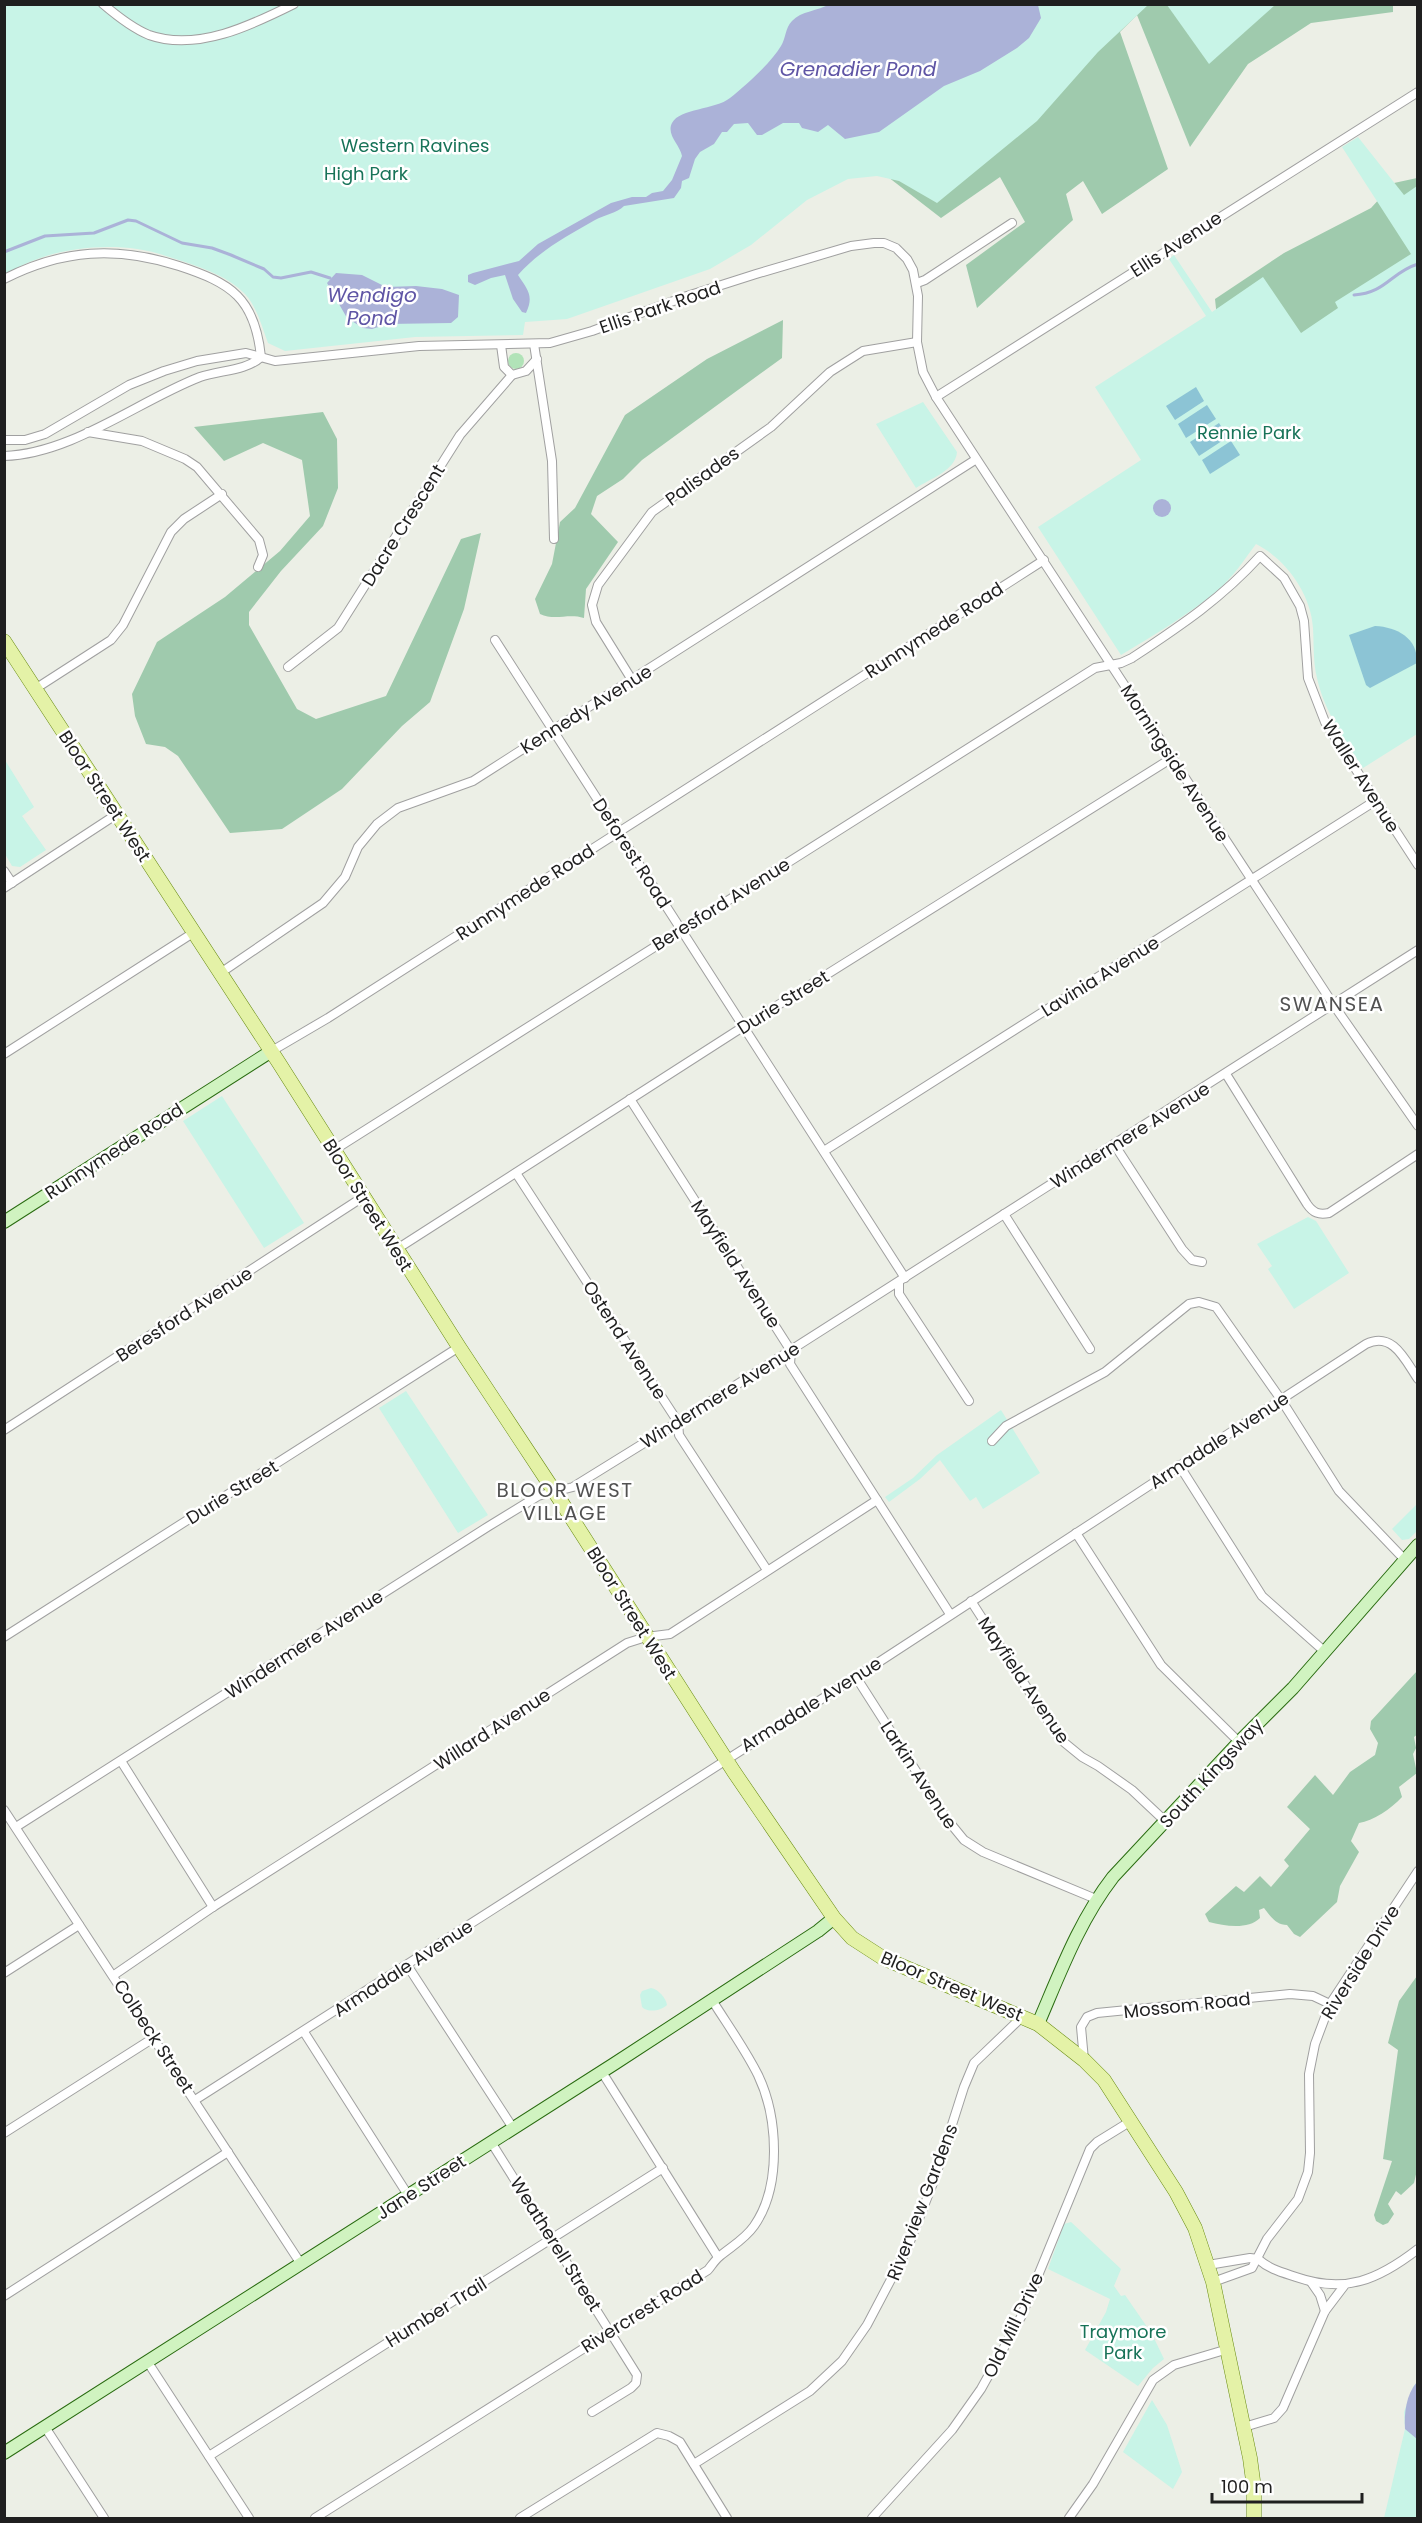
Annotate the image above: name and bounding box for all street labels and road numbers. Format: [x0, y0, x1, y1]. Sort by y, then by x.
street label: Ellis Avenue [1125, 205, 1227, 283]
street label: Ellis Park Road [596, 275, 724, 339]
street label: Palisades [660, 441, 744, 511]
street label: Dacre Crescent [355, 459, 451, 591]
street label: Runnymede Road [860, 576, 1008, 684]
street label: Kennedy Avenue [515, 658, 657, 760]
street label: Morningside Avenue [1115, 679, 1235, 847]
street label: Waller Avenue [1316, 715, 1406, 837]
street label: Bloor Street West [53, 725, 157, 867]
street label: Deforest Road [587, 793, 677, 913]
street label: Runnymede Road [451, 838, 599, 946]
street label: Beresford Avenue [647, 851, 795, 957]
street label: Lavinia Avenue [1036, 930, 1164, 1022]
street label: Durie Street [732, 964, 834, 1040]
street label: Windermere Avenue [1046, 1076, 1214, 1194]
street label: Runnymede Road [40, 1097, 188, 1205]
street label: Bloor Street West [317, 1134, 419, 1276]
street label: Mayfield Avenue [685, 1195, 787, 1333]
street label: Beresford Avenue [111, 1260, 257, 1368]
street label: Ostend Avenue [577, 1276, 673, 1404]
street label: Windermere Avenue [636, 1336, 804, 1454]
street label: Armadale Avenue [1144, 1385, 1294, 1495]
street label: Durie Street [181, 1454, 283, 1530]
street label: Bloor Street West [581, 1542, 683, 1684]
street label: Windermere Avenue [220, 1584, 388, 1704]
street label: Mayfield Avenue [972, 1612, 1076, 1748]
street label: Armadale Avenue [736, 1651, 886, 1757]
street label: Willard Avenue [429, 1682, 555, 1776]
street label: South Kingsway [1153, 1713, 1269, 1833]
street label: Larkin Avenue [875, 1716, 963, 1834]
street label: Riverside Drive [1315, 1900, 1405, 2024]
street label: Armadale Avenue [328, 1913, 478, 2023]
street label: Bloor Street West [877, 1945, 1027, 2027]
street label: Colbeck Street [108, 1974, 200, 2098]
street label: Mossom Road [1122, 1986, 1252, 2024]
street label: Riverview Gardens [881, 2120, 963, 2284]
street label: Jane Street [371, 2149, 471, 2225]
street label: Weatherell Street [504, 2172, 608, 2316]
street label: Rivercrest Road [576, 2263, 708, 2359]
street label: Old Mill Drive [977, 2268, 1049, 2382]
street label: Humber Trail [381, 2271, 491, 2353]

